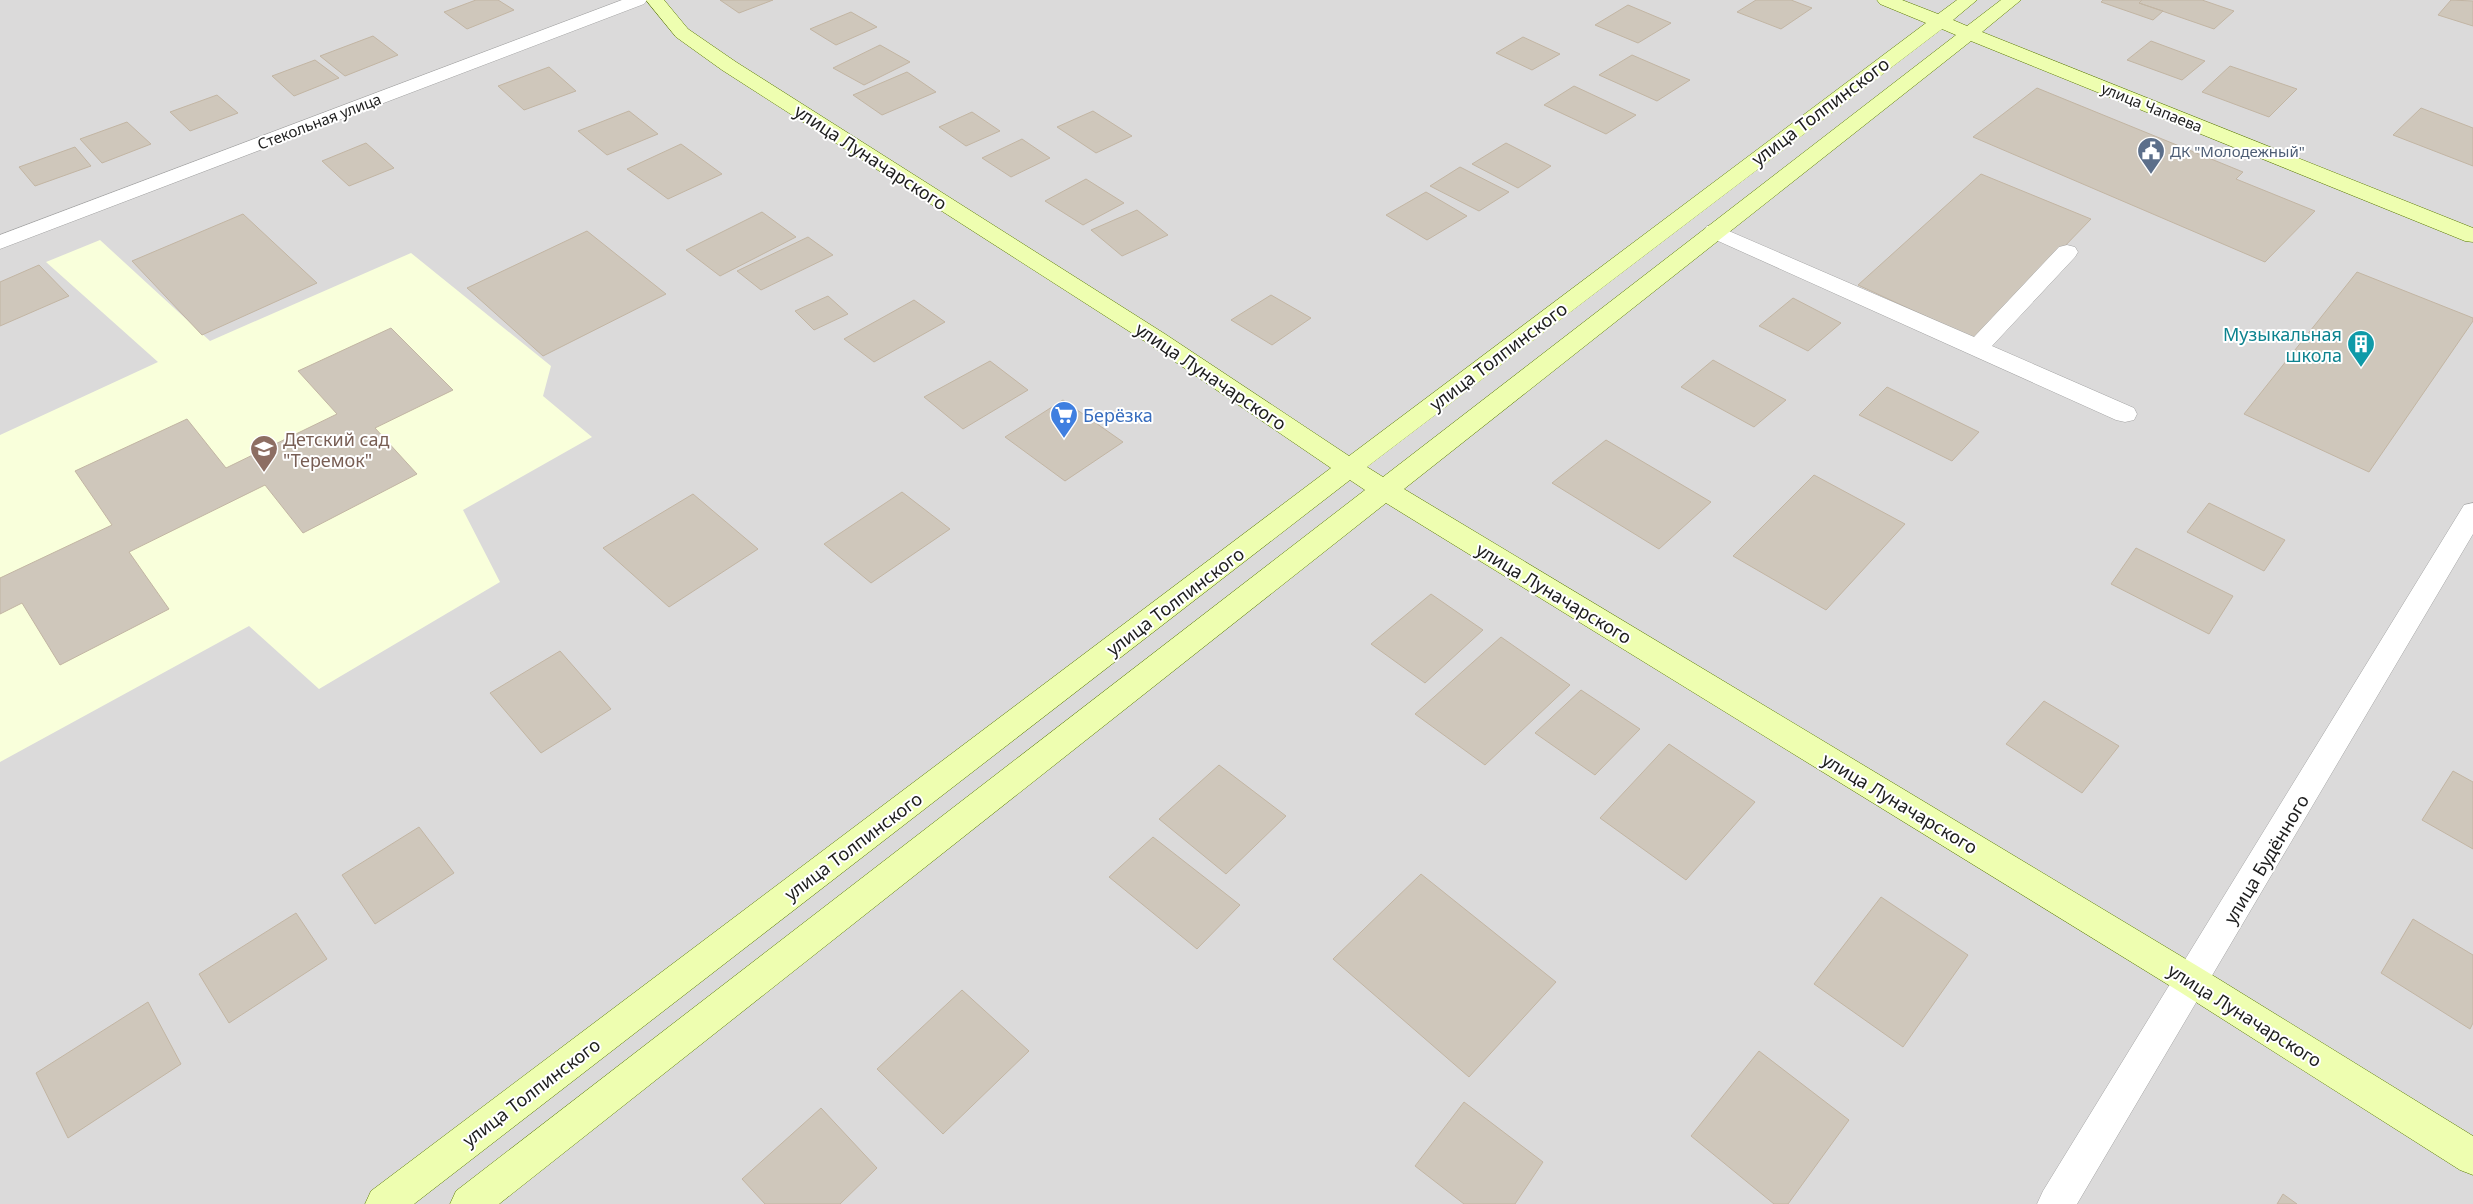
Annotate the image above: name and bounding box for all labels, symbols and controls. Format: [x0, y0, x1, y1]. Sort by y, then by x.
street label: улица Толпинского [1746, 51, 1894, 171]
street label: улица Чапаева [2098, 78, 2206, 136]
street label: Стекольная улица [254, 88, 384, 154]
street label: улица Луначарского [790, 99, 952, 215]
public building icon: ДК "Молодежный" [2136, 136, 2166, 175]
place label: ДК "Молодежный" [2170, 141, 2305, 161]
street label: улица Толпинского [1424, 296, 1572, 416]
street label: улица Луначарского [1131, 317, 1291, 435]
place label: Музыкальная школа [2223, 322, 2342, 367]
building icon: Музыкальная школа [2346, 329, 2376, 368]
supermarket icon: Берёзка [1049, 400, 1079, 439]
place label: Берёзка [1083, 403, 1153, 427]
place label: Детский сад "Теремок" [283, 427, 389, 472]
school or university icon: Детский сад "Теремок" [249, 434, 279, 473]
street label: улица Луначарского [1472, 537, 1636, 649]
street label: улица Толпинского [1101, 541, 1249, 661]
street label: улица Луначарского [1818, 747, 1982, 859]
street label: улица Толпинского [779, 786, 927, 906]
street label: улица Будённого [2218, 790, 2314, 928]
street label: улица Луначарского [2163, 958, 2327, 1072]
street label: улица Толпинского [457, 1032, 605, 1152]

